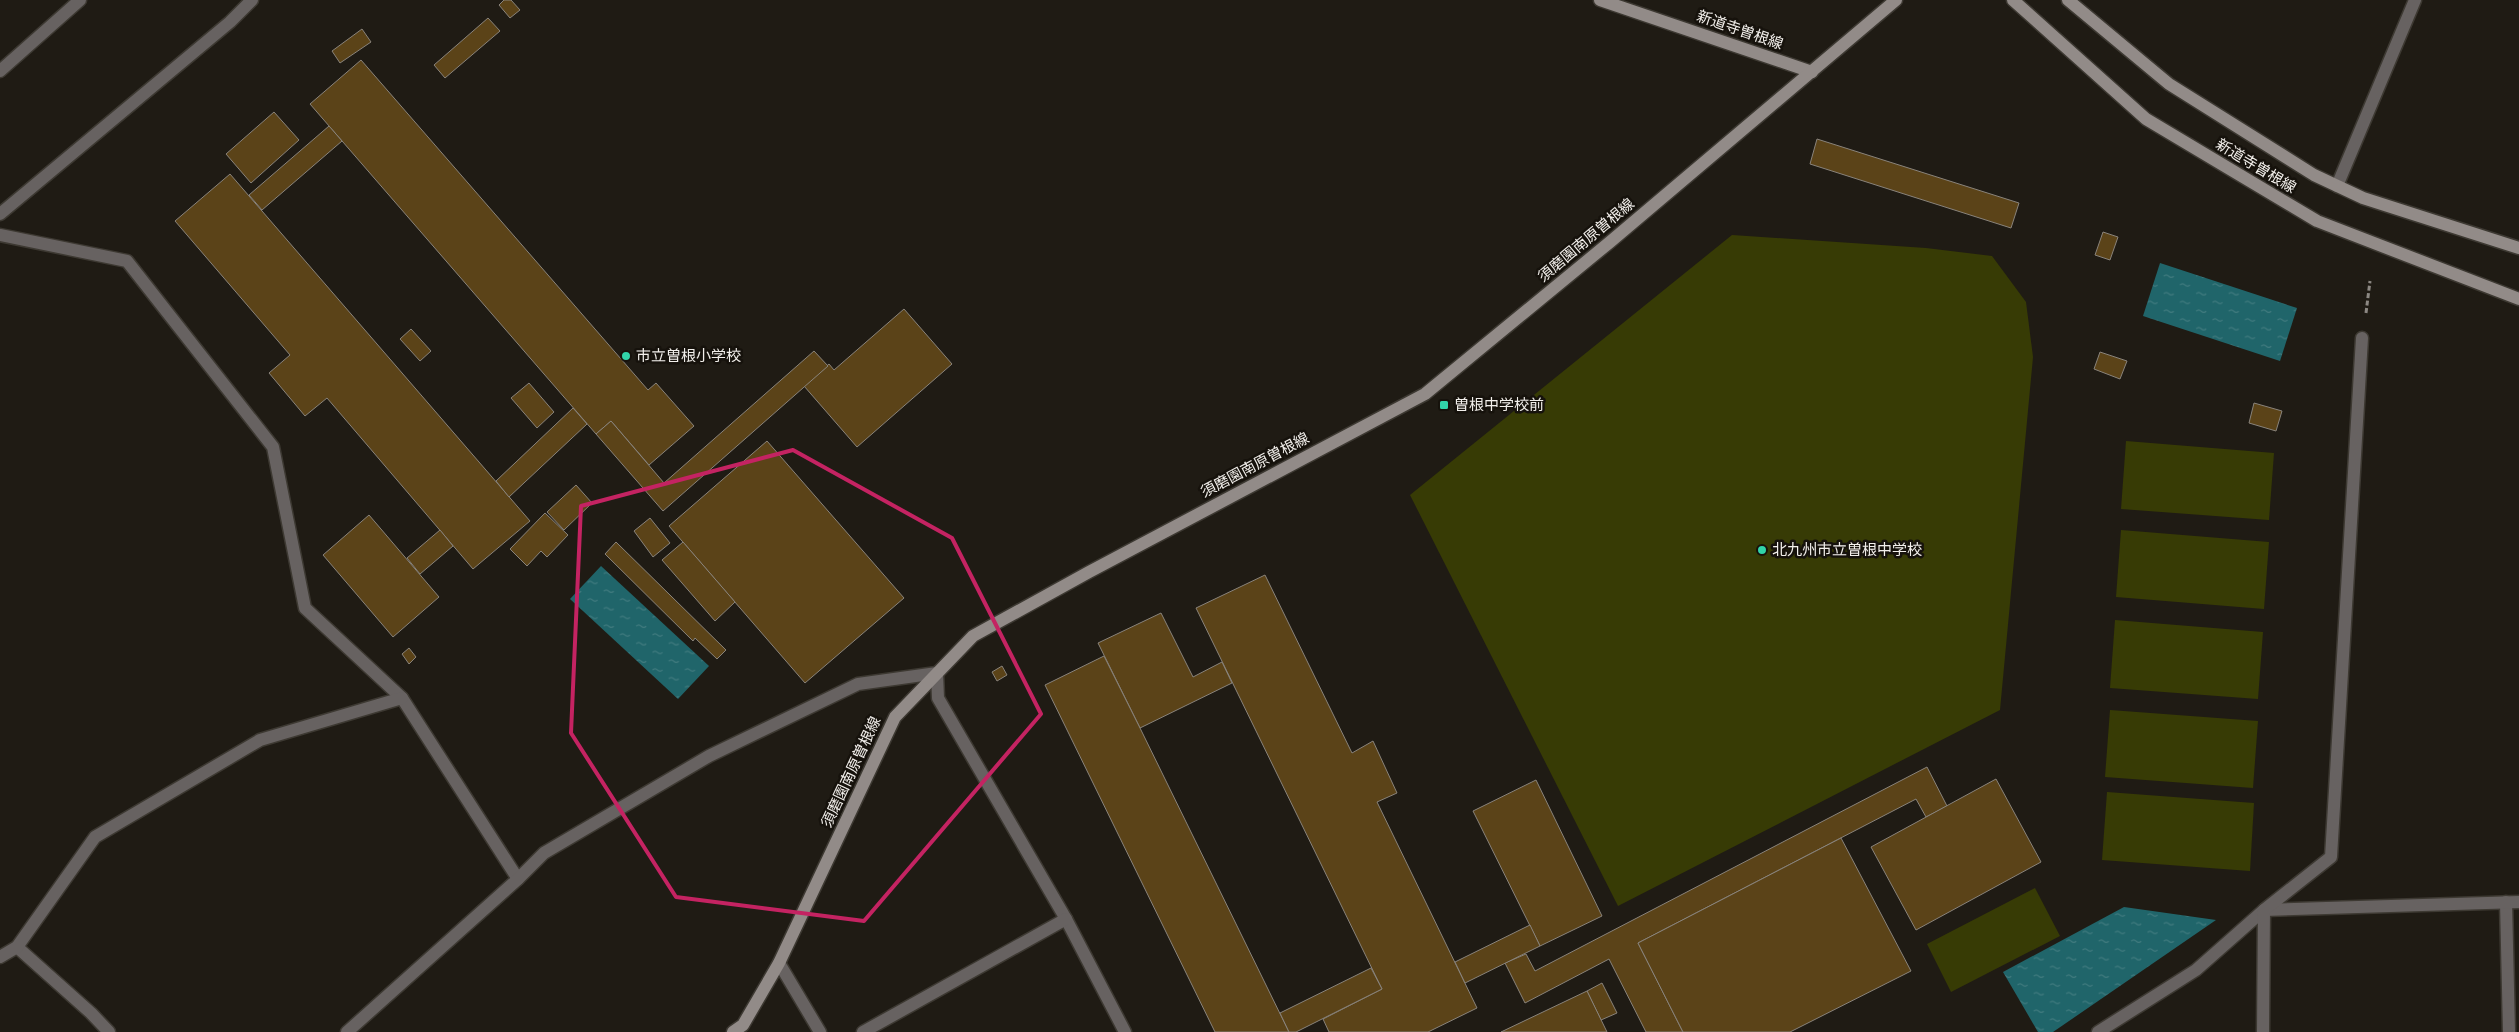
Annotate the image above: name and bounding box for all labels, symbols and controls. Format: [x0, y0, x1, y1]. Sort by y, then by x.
street label: 新道寺曽根線 [1695, 7, 1785, 53]
street label: 新道寺曽根線 [2213, 135, 2299, 197]
street label: 須磨園南原曽根線 [1534, 195, 1638, 285]
place label: 市立曽根小学校 [636, 347, 741, 365]
marker: 市立曽根小学校 [620, 350, 632, 362]
place label: 曽根中学校前 [1454, 396, 1544, 414]
marker: 曽根中学校前 [1438, 399, 1450, 411]
street label: 須磨園南原曽根線 [1198, 429, 1312, 501]
place label: 北九州市立曽根中学校 [1772, 541, 1922, 559]
marker: 北九州市立曽根中学校 [1756, 544, 1768, 556]
street label: 須磨園南原曽根線 [817, 714, 885, 830]

